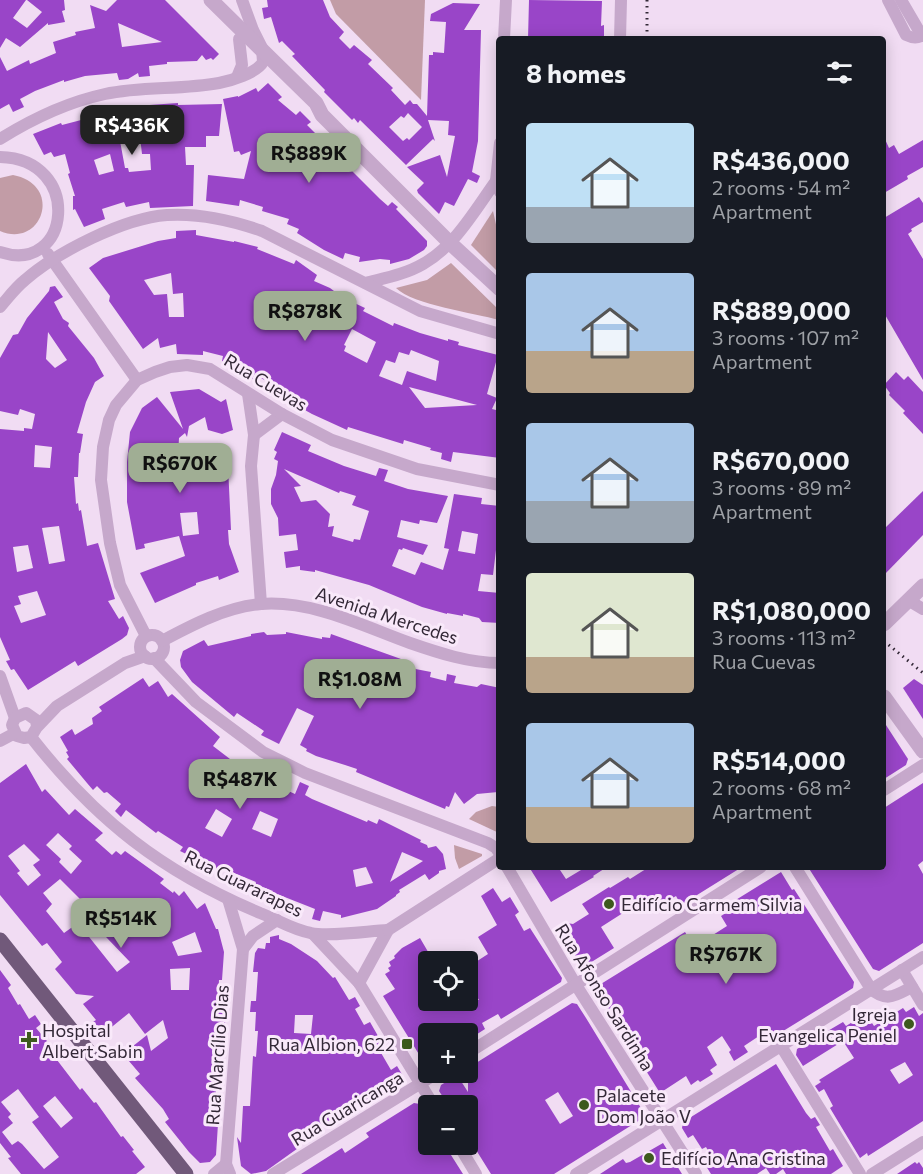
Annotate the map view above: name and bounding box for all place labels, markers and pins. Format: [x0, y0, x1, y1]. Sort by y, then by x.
pin: R$436K [83, 105, 181, 156]
pin: R$889K [260, 133, 358, 184]
pin: R$878K [256, 291, 354, 342]
pin: R$670K [131, 443, 229, 494]
pin: R$1.08M [305, 659, 415, 710]
pin: R$487K [191, 759, 289, 810]
place label: Edifício Carmem Silvia [621, 893, 803, 915]
marker: Edifício Carmem Silvia [602, 897, 616, 911]
pin: R$514K [72, 898, 170, 949]
pin: R$767K [677, 934, 775, 985]
place label: Igreja Evangelica Peniel [758, 1003, 897, 1046]
marker: Igreja Evangelica Peniel [902, 1017, 916, 1031]
place label: Hospital Albert Sabin [42, 1019, 143, 1062]
marker: Hospital Albert Sabin [20, 1031, 38, 1049]
place label: Rua Albion, 622 [268, 1033, 395, 1055]
marker: Rua Albion, 622 [400, 1037, 414, 1051]
place label: Palacete Dom João V [596, 1084, 691, 1127]
marker: Palacete Dom João V [577, 1098, 591, 1112]
place label: Edifício Ana Cristina [661, 1147, 826, 1169]
marker: Edifício Ana Cristina [642, 1151, 656, 1165]

